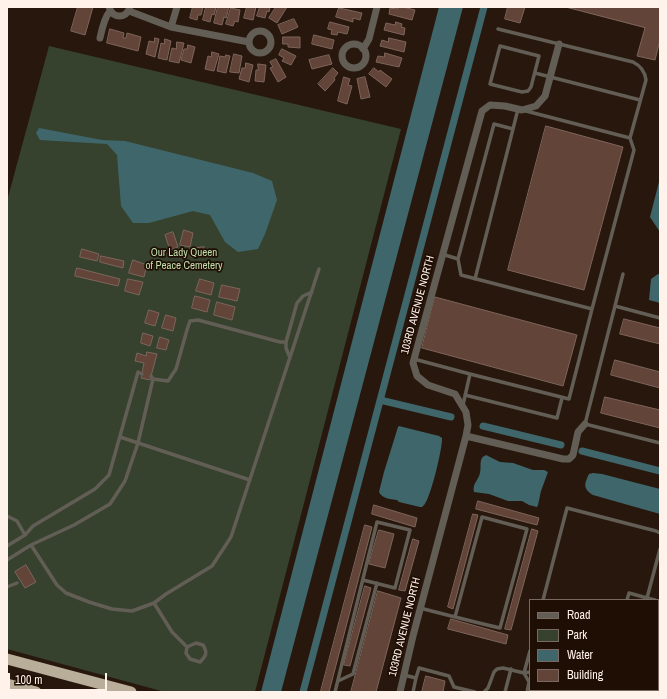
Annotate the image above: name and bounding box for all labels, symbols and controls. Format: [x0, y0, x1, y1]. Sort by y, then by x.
park label: Our Lady Queen of Peace Cemetery [145, 246, 223, 272]
street label: 103RD AVENUE NORTH [398, 254, 438, 356]
street label: 103RD AVENUE NORTH [386, 576, 424, 678]
legend [529, 599, 659, 691]
text: Road [567, 607, 591, 623]
text: Park [567, 627, 587, 643]
text: Water [567, 647, 593, 663]
scale bar [10, 665, 109, 691]
text: Building [567, 667, 603, 683]
text: 100 m [15, 672, 42, 688]

